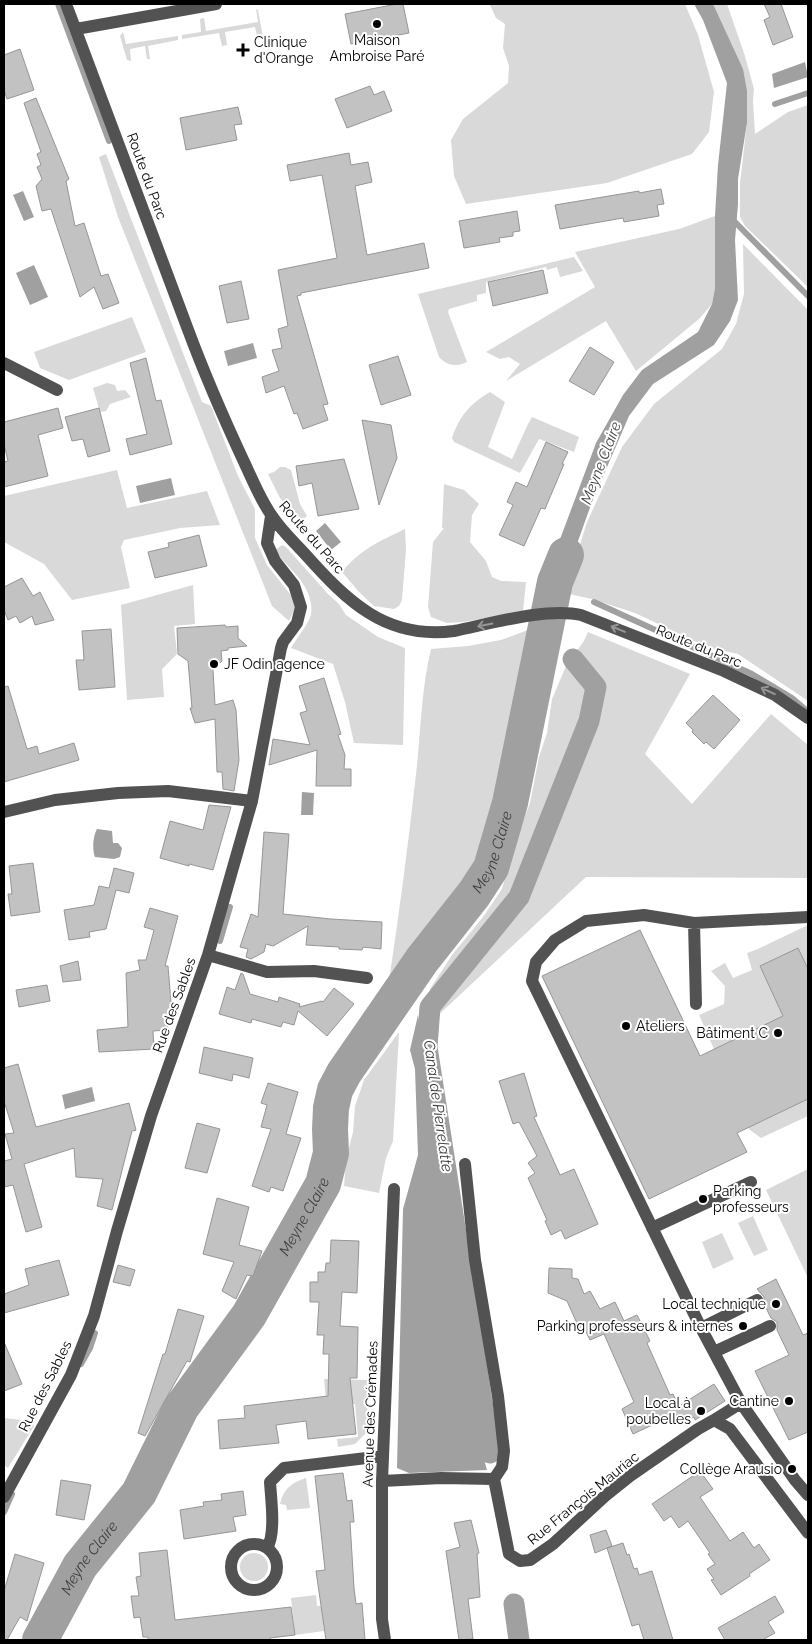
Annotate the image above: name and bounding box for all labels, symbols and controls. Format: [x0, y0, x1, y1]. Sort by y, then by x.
marker: Maison Ambroise Paré [371, 18, 383, 30]
place label: Maison Ambroise Paré [330, 32, 424, 64]
place label: Clinique d'Orange [254, 34, 313, 66]
marker: Clinique d'Orange [236, 43, 250, 57]
street label: Route du Parc [124, 130, 170, 222]
water label: Meyne Claire [577, 419, 625, 507]
street label: Route du Parc [276, 497, 348, 577]
one-way arrow [478, 621, 494, 630]
street label: Route du Parc [654, 622, 745, 671]
one-way arrow [611, 623, 626, 633]
place label: JF Odin agence [224, 656, 325, 672]
marker: JF Odin agence [208, 658, 220, 670]
one-way arrow [761, 686, 776, 696]
water label: Meyne Claire [468, 809, 516, 896]
street label: Rue des Sables [149, 955, 199, 1055]
place label: Ateliers [636, 1018, 685, 1034]
marker: Ateliers [620, 1020, 632, 1032]
place label: Bâtiment C [696, 1025, 768, 1041]
marker: Bâtiment C [772, 1027, 784, 1039]
water label: Canal de Pierrelatte [420, 1039, 456, 1173]
water label: Meyne Claire [275, 1176, 333, 1259]
place label: Parking professeurs [713, 1183, 789, 1215]
marker: Parking professeurs [697, 1193, 709, 1205]
place label: Local technique [662, 1296, 766, 1312]
marker: Local technique [770, 1298, 782, 1310]
place label: Parking professeurs & internes [537, 1318, 733, 1334]
marker: Parking professeurs & internes [737, 1320, 749, 1332]
street label: Rue des Sables [15, 1338, 75, 1434]
street label: Avenue des Crémades [359, 1340, 381, 1488]
place label: Cantine [730, 1393, 779, 1409]
place label: Local à poubelles [626, 1395, 691, 1427]
marker: Cantine [783, 1395, 795, 1407]
marker: Local à poubelles [695, 1405, 707, 1417]
street label: Rue François Mauriac [524, 1448, 642, 1548]
place label: Collège Arausio [680, 1461, 782, 1477]
marker: Collège Arausio [786, 1463, 798, 1475]
water label: Meyne Claire [57, 1517, 122, 1598]

